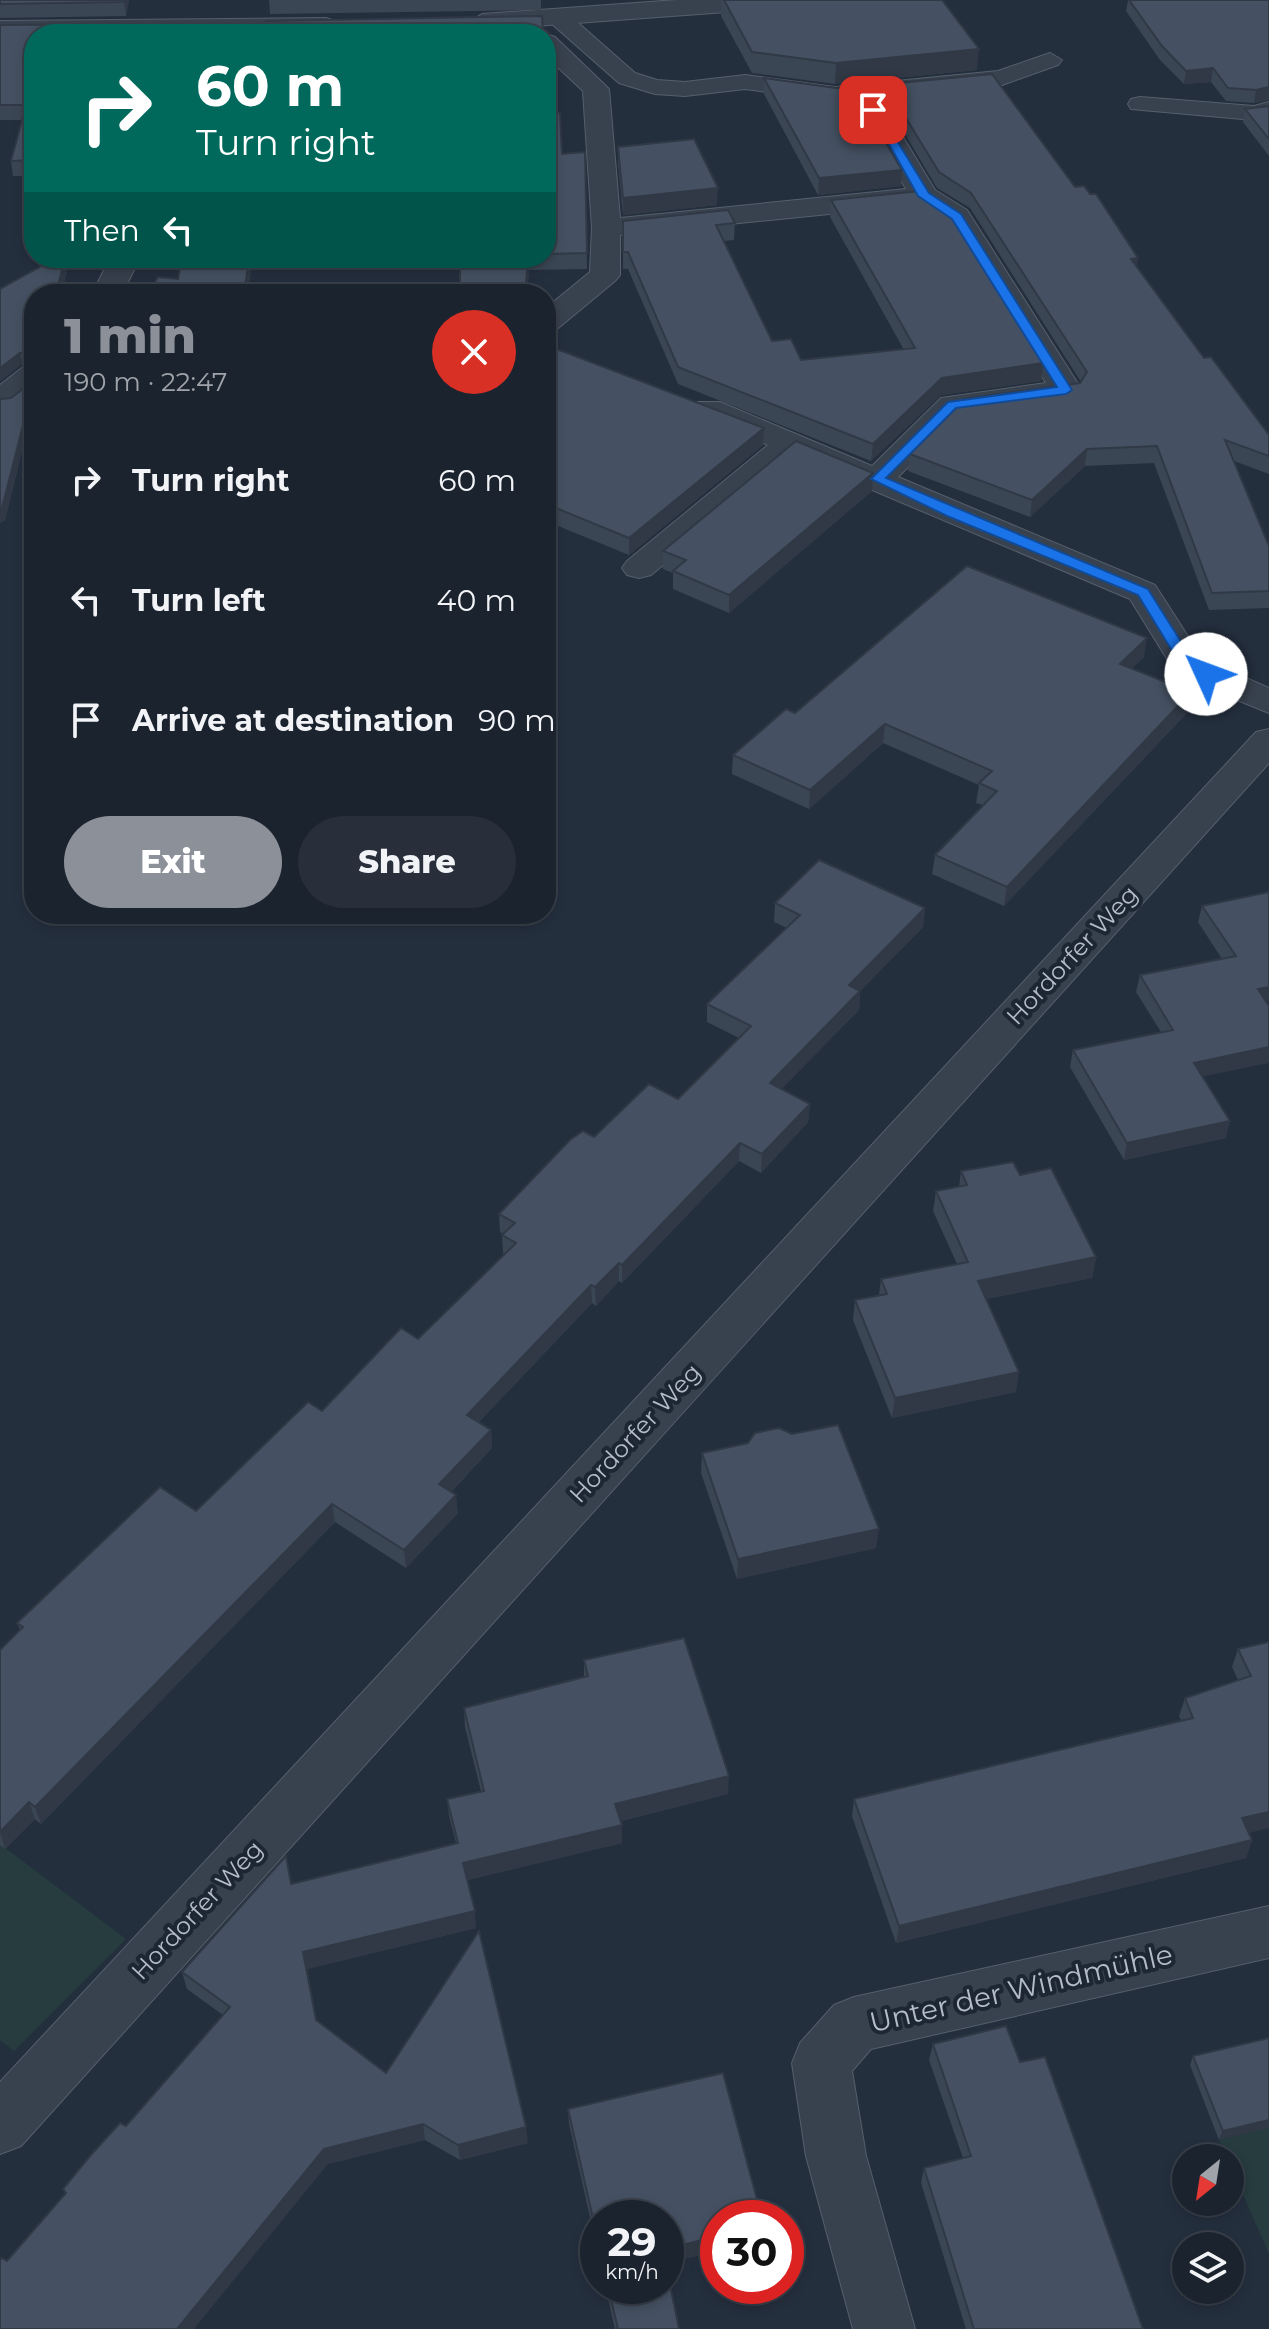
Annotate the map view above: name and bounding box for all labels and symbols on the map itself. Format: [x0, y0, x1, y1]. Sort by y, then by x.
pin [839, 76, 907, 144]
position arrow [1164, 632, 1248, 716]
street label: Hordorfer Weg [1000, 879, 1144, 1031]
street label: Hordorfer Weg [563, 1357, 707, 1509]
street label: Hordorfer Weg [125, 1834, 269, 1986]
street label: Unter der Windmühle [866, 1937, 1176, 2039]
north arrow [1172, 2144, 1244, 2216]
speed limit sign: 30 [700, 2200, 804, 2304]

